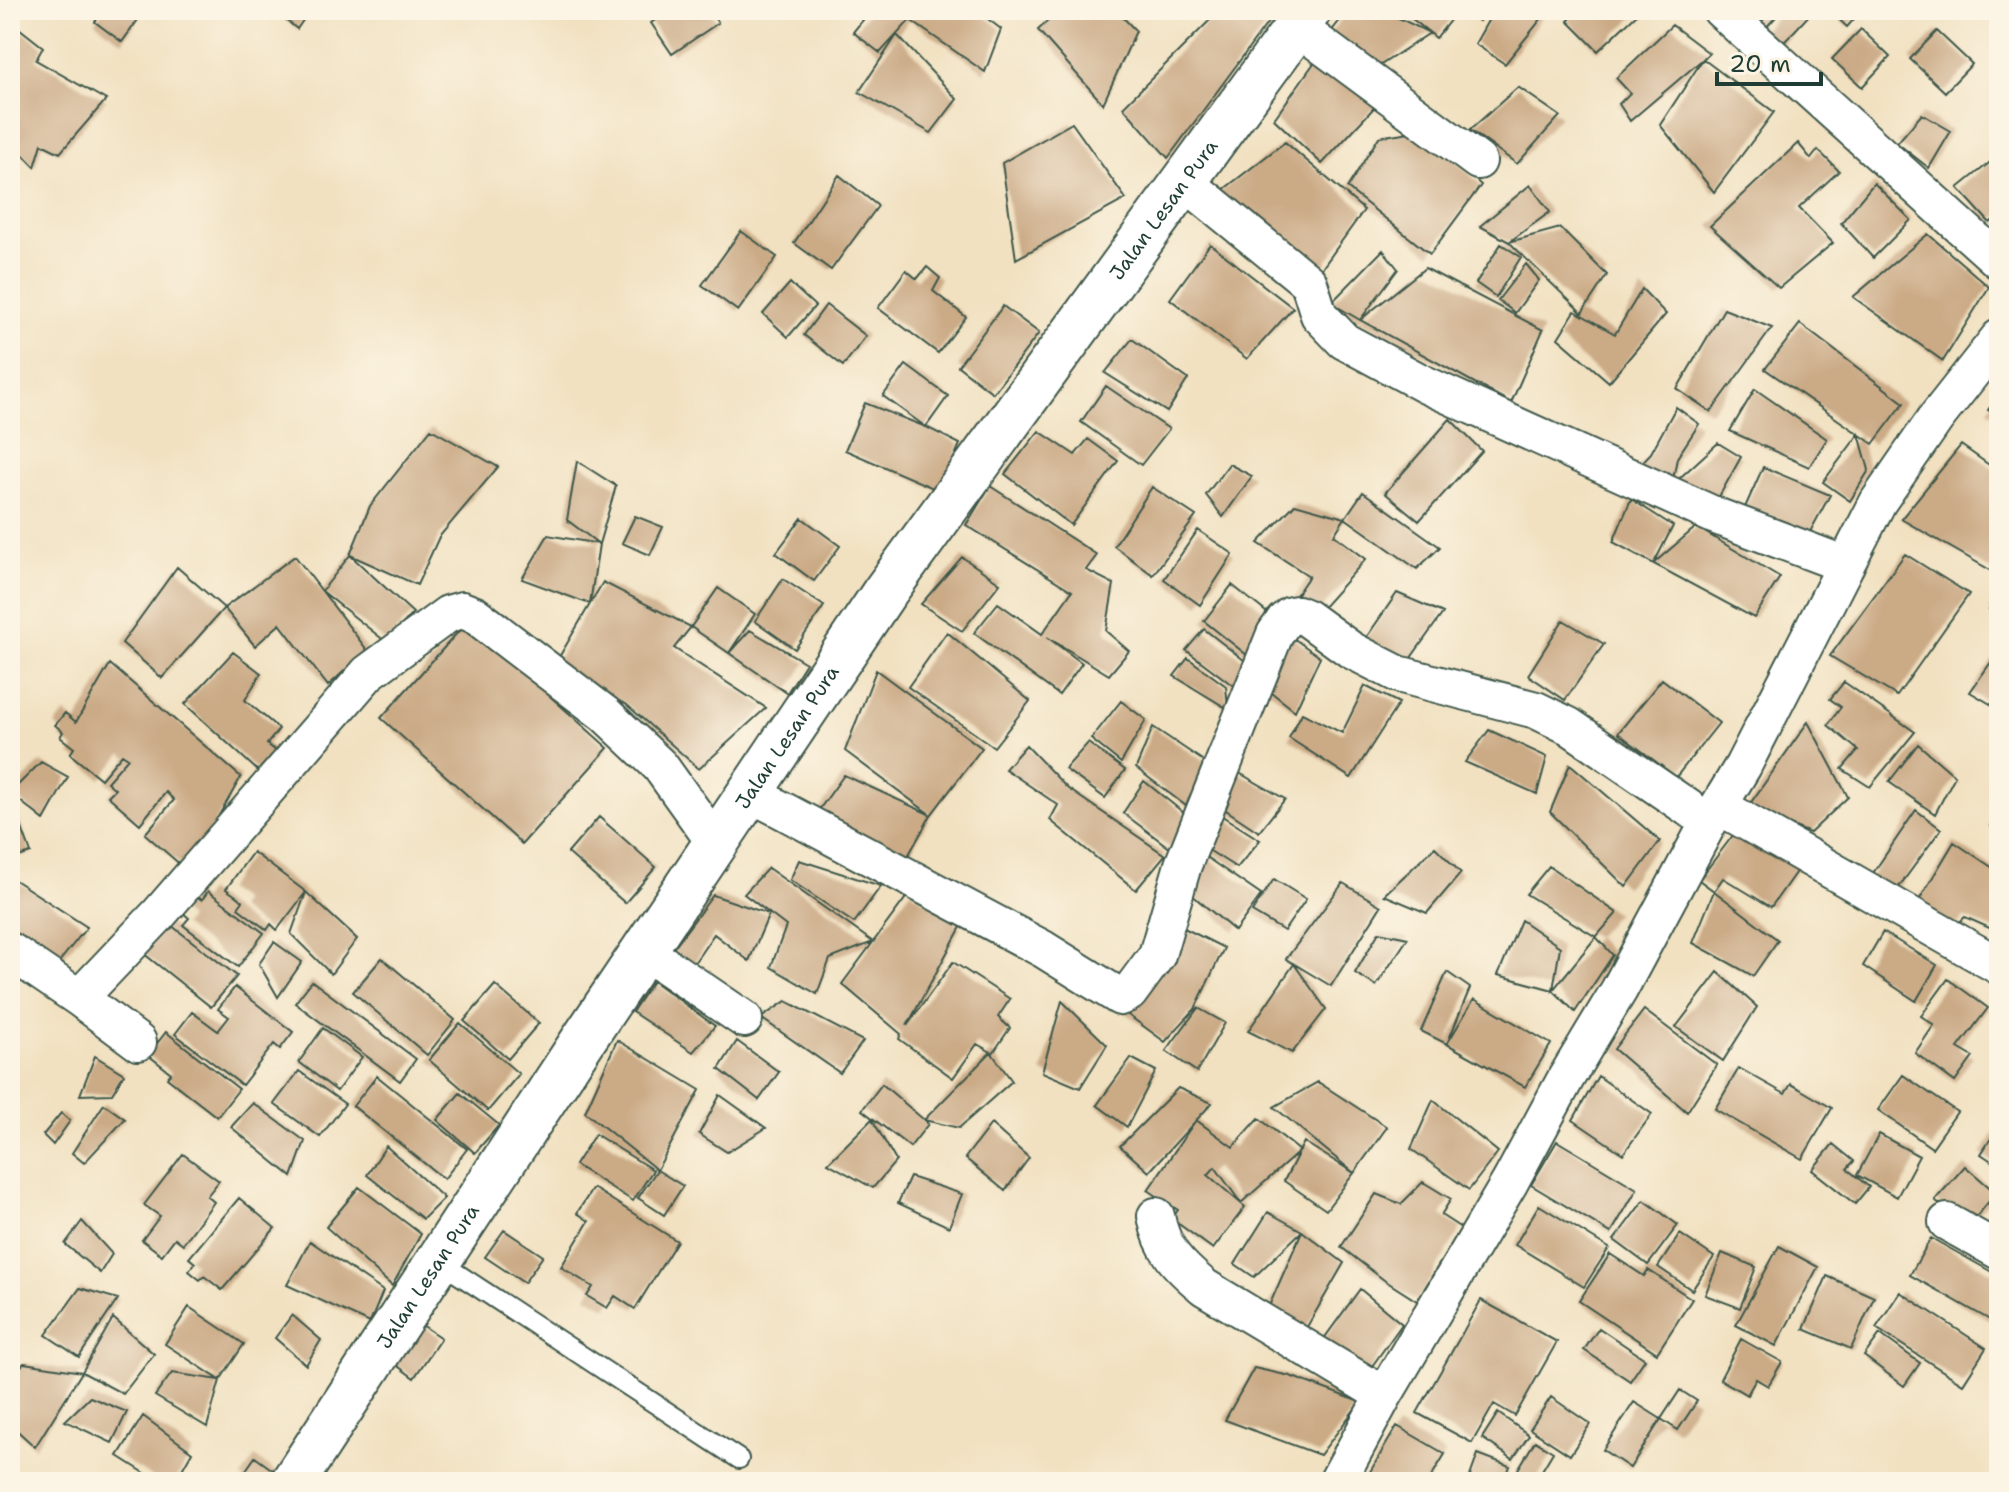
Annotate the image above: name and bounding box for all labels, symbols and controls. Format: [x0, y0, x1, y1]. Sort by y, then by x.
scale bar [1717, 36, 1821, 86]
text: 20 m [1729, 48, 1791, 80]
street label: Jalan Lesan Pura [1104, 134, 1224, 285]
street label: Jalan Lesan Pura [730, 660, 845, 814]
street label: Jalan Lesan Pura [371, 1199, 485, 1354]

